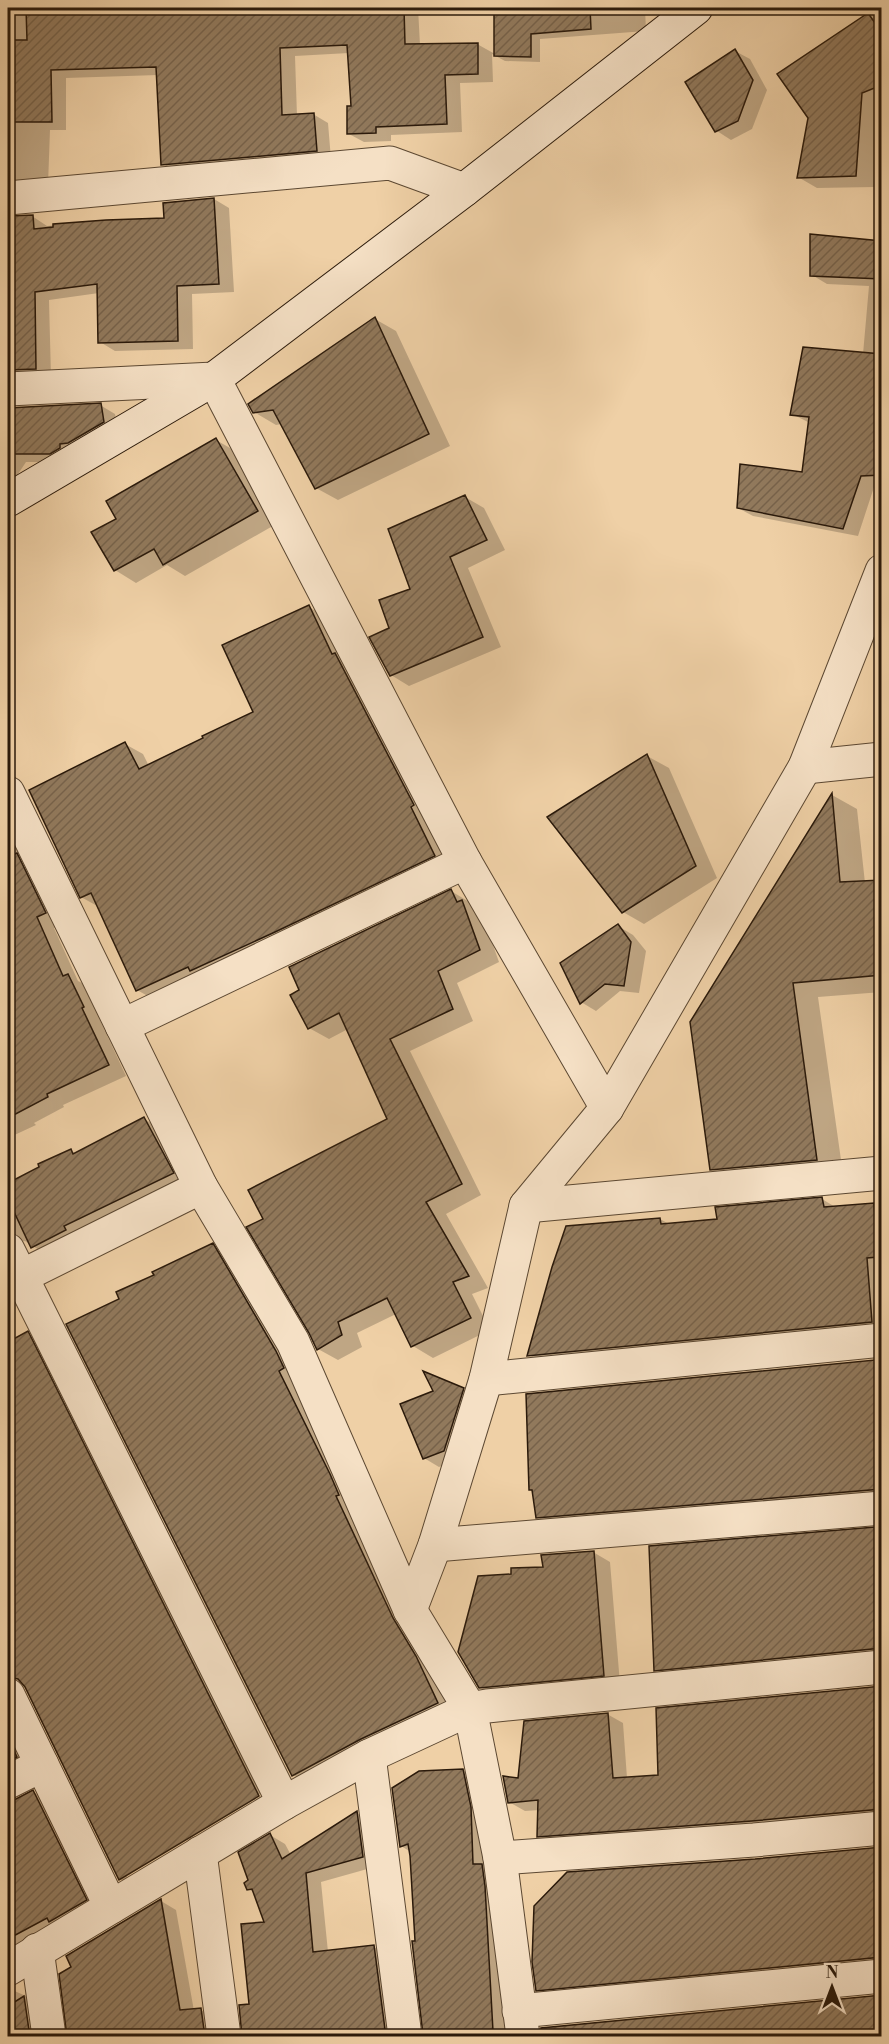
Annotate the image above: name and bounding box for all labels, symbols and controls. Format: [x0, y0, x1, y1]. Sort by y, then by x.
north arrow [802, 1957, 862, 2017]
text: N [826, 1963, 839, 1983]

